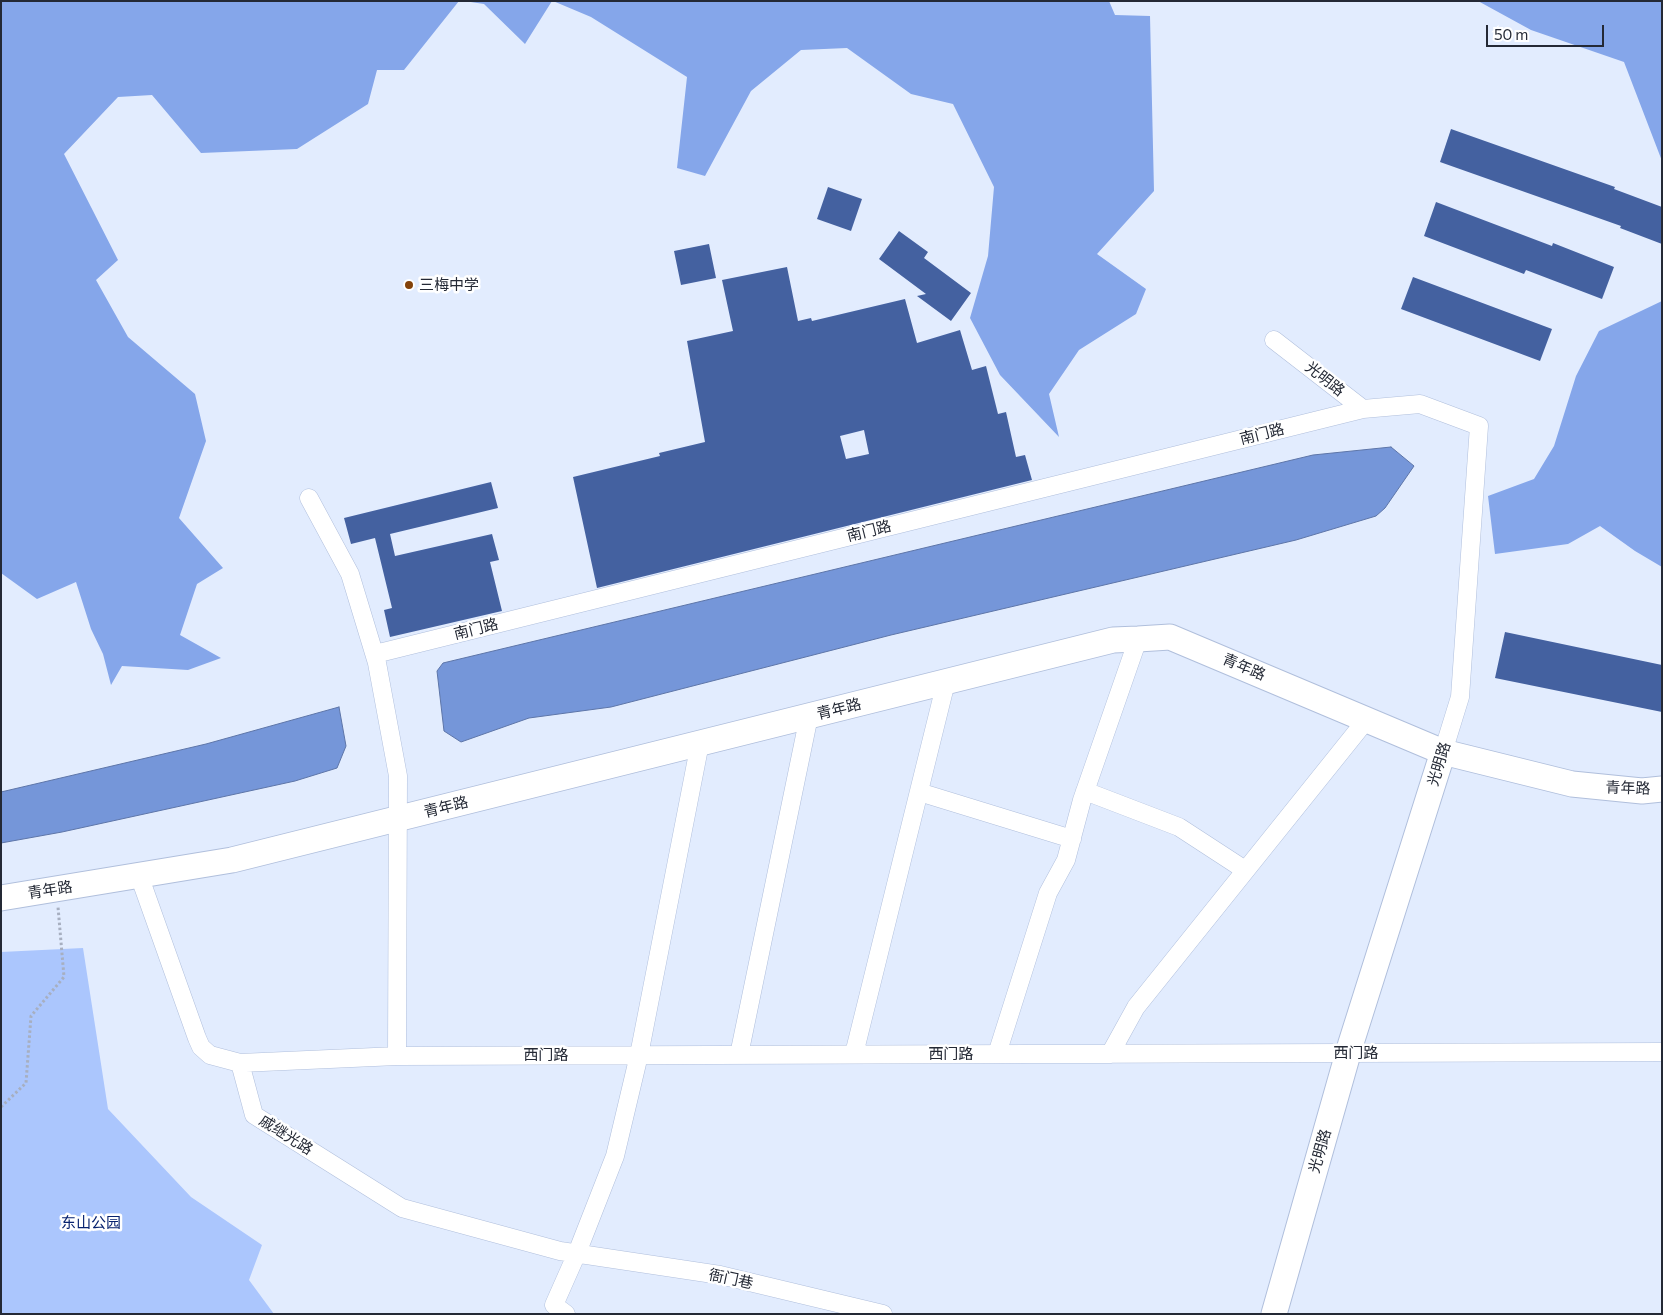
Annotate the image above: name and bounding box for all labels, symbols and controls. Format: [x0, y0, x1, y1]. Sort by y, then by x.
scale bar [1488, 15, 1606, 47]
text: 50 m [1494, 25, 1528, 43]
place label: 三梅中学 [419, 276, 479, 294]
marker: 三梅中学 [403, 279, 415, 291]
street label: 光明路 [1302, 358, 1348, 400]
street label: 南门路 [1238, 420, 1286, 448]
street label: 南门路 [845, 517, 893, 545]
street label: 南门路 [452, 615, 500, 643]
street label: 青年路 [1220, 650, 1268, 684]
street label: 青年路 [815, 695, 863, 723]
street label: 光明路 [1424, 740, 1454, 788]
street label: 青年路 [1605, 778, 1651, 798]
street label: 青年路 [422, 793, 470, 821]
street label: 青年路 [26, 878, 74, 902]
street label: 西门路 [1334, 1044, 1378, 1062]
street label: 西门路 [929, 1045, 973, 1063]
street label: 西门路 [524, 1046, 568, 1064]
street label: 戚继光路 [256, 1111, 316, 1159]
street label: 光明路 [1305, 1127, 1335, 1175]
park label: 东山公园 [61, 1214, 121, 1232]
street label: 衙门巷 [707, 1266, 755, 1292]

